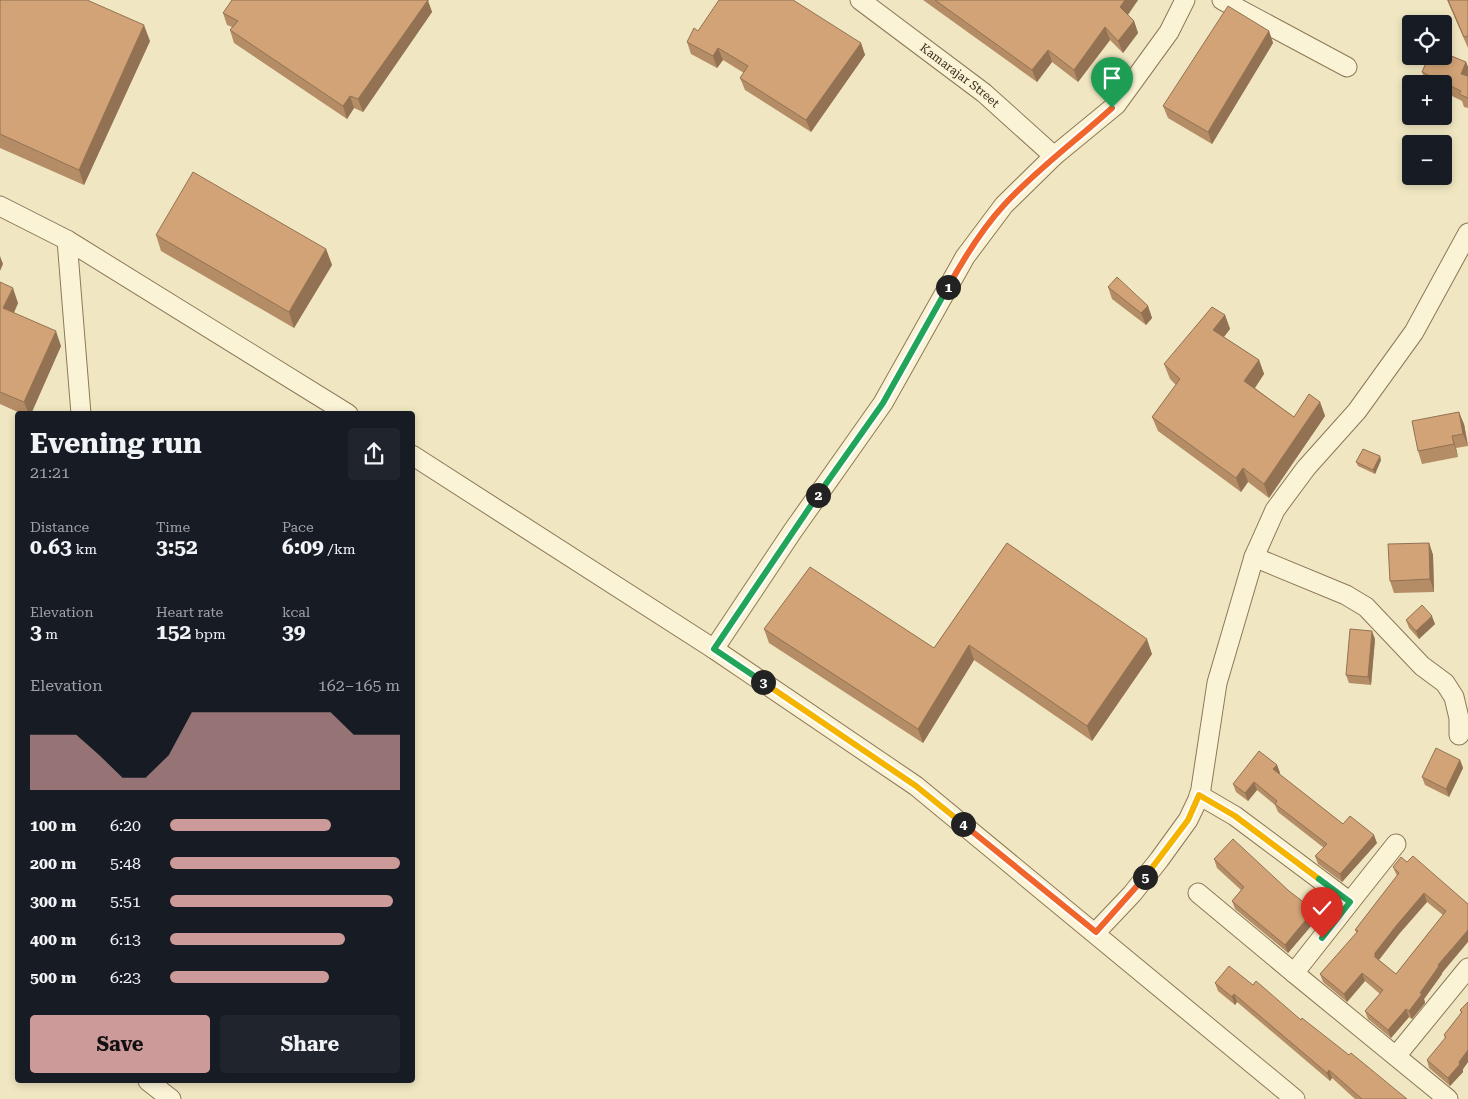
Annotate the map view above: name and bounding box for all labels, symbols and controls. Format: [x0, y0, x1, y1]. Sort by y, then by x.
map controls [1402, 15, 1452, 185]
button: locate [1402, 15, 1452, 65]
street label: Kamarajar Street [917, 40, 1003, 111]
pin [1091, 57, 1133, 108]
icon: arrive [1098, 64, 1126, 92]
button: + [1402, 75, 1452, 125]
button: − [1402, 135, 1452, 185]
pin: 1 [936, 274, 960, 300]
text: 1 [945, 279, 952, 295]
text: Evening run [30, 427, 202, 460]
button: share [348, 428, 400, 480]
text: 21:21 [30, 463, 70, 482]
pin: 2 [806, 482, 830, 508]
text: 2 [815, 487, 822, 503]
text: Distance [30, 519, 89, 535]
text: Time [156, 519, 190, 535]
text: Pace [282, 519, 314, 535]
text: 0.63 [30, 535, 72, 559]
text: 3:52 [156, 535, 198, 559]
text: 6:09 [282, 535, 324, 559]
text: km [72, 541, 97, 557]
text: /km [324, 541, 356, 557]
text: Elevation [30, 604, 93, 620]
text: Heart rate [156, 604, 223, 620]
text: kcal [282, 604, 310, 620]
text: 3 [30, 620, 42, 644]
text: 152 [156, 620, 191, 644]
text: 39 [282, 620, 306, 644]
text: m [42, 626, 58, 642]
text: bpm [191, 626, 226, 642]
pin: 3 [750, 670, 776, 694]
text: 3 [760, 674, 767, 690]
text: Elevation [30, 676, 103, 695]
text: 162–165 m [318, 676, 400, 695]
pin: 4 [950, 812, 976, 836]
text: 100 m [30, 816, 76, 835]
text: 6:20 [110, 816, 141, 835]
text: 4 [960, 816, 967, 832]
text: 200 m [30, 854, 76, 873]
text: 5:48 [110, 854, 141, 873]
pin: 5 [1132, 864, 1158, 890]
text: 5 [1142, 869, 1149, 885]
pin [1301, 887, 1343, 938]
text: 300 m [30, 892, 76, 911]
text: 5:51 [110, 892, 141, 911]
icon: check [1308, 894, 1336, 922]
text: 400 m [30, 930, 76, 949]
text: 6:13 [110, 930, 141, 949]
text: 500 m [30, 968, 76, 987]
text: 6:23 [110, 968, 141, 987]
button: Save [30, 1015, 210, 1073]
button: Share [220, 1015, 400, 1073]

